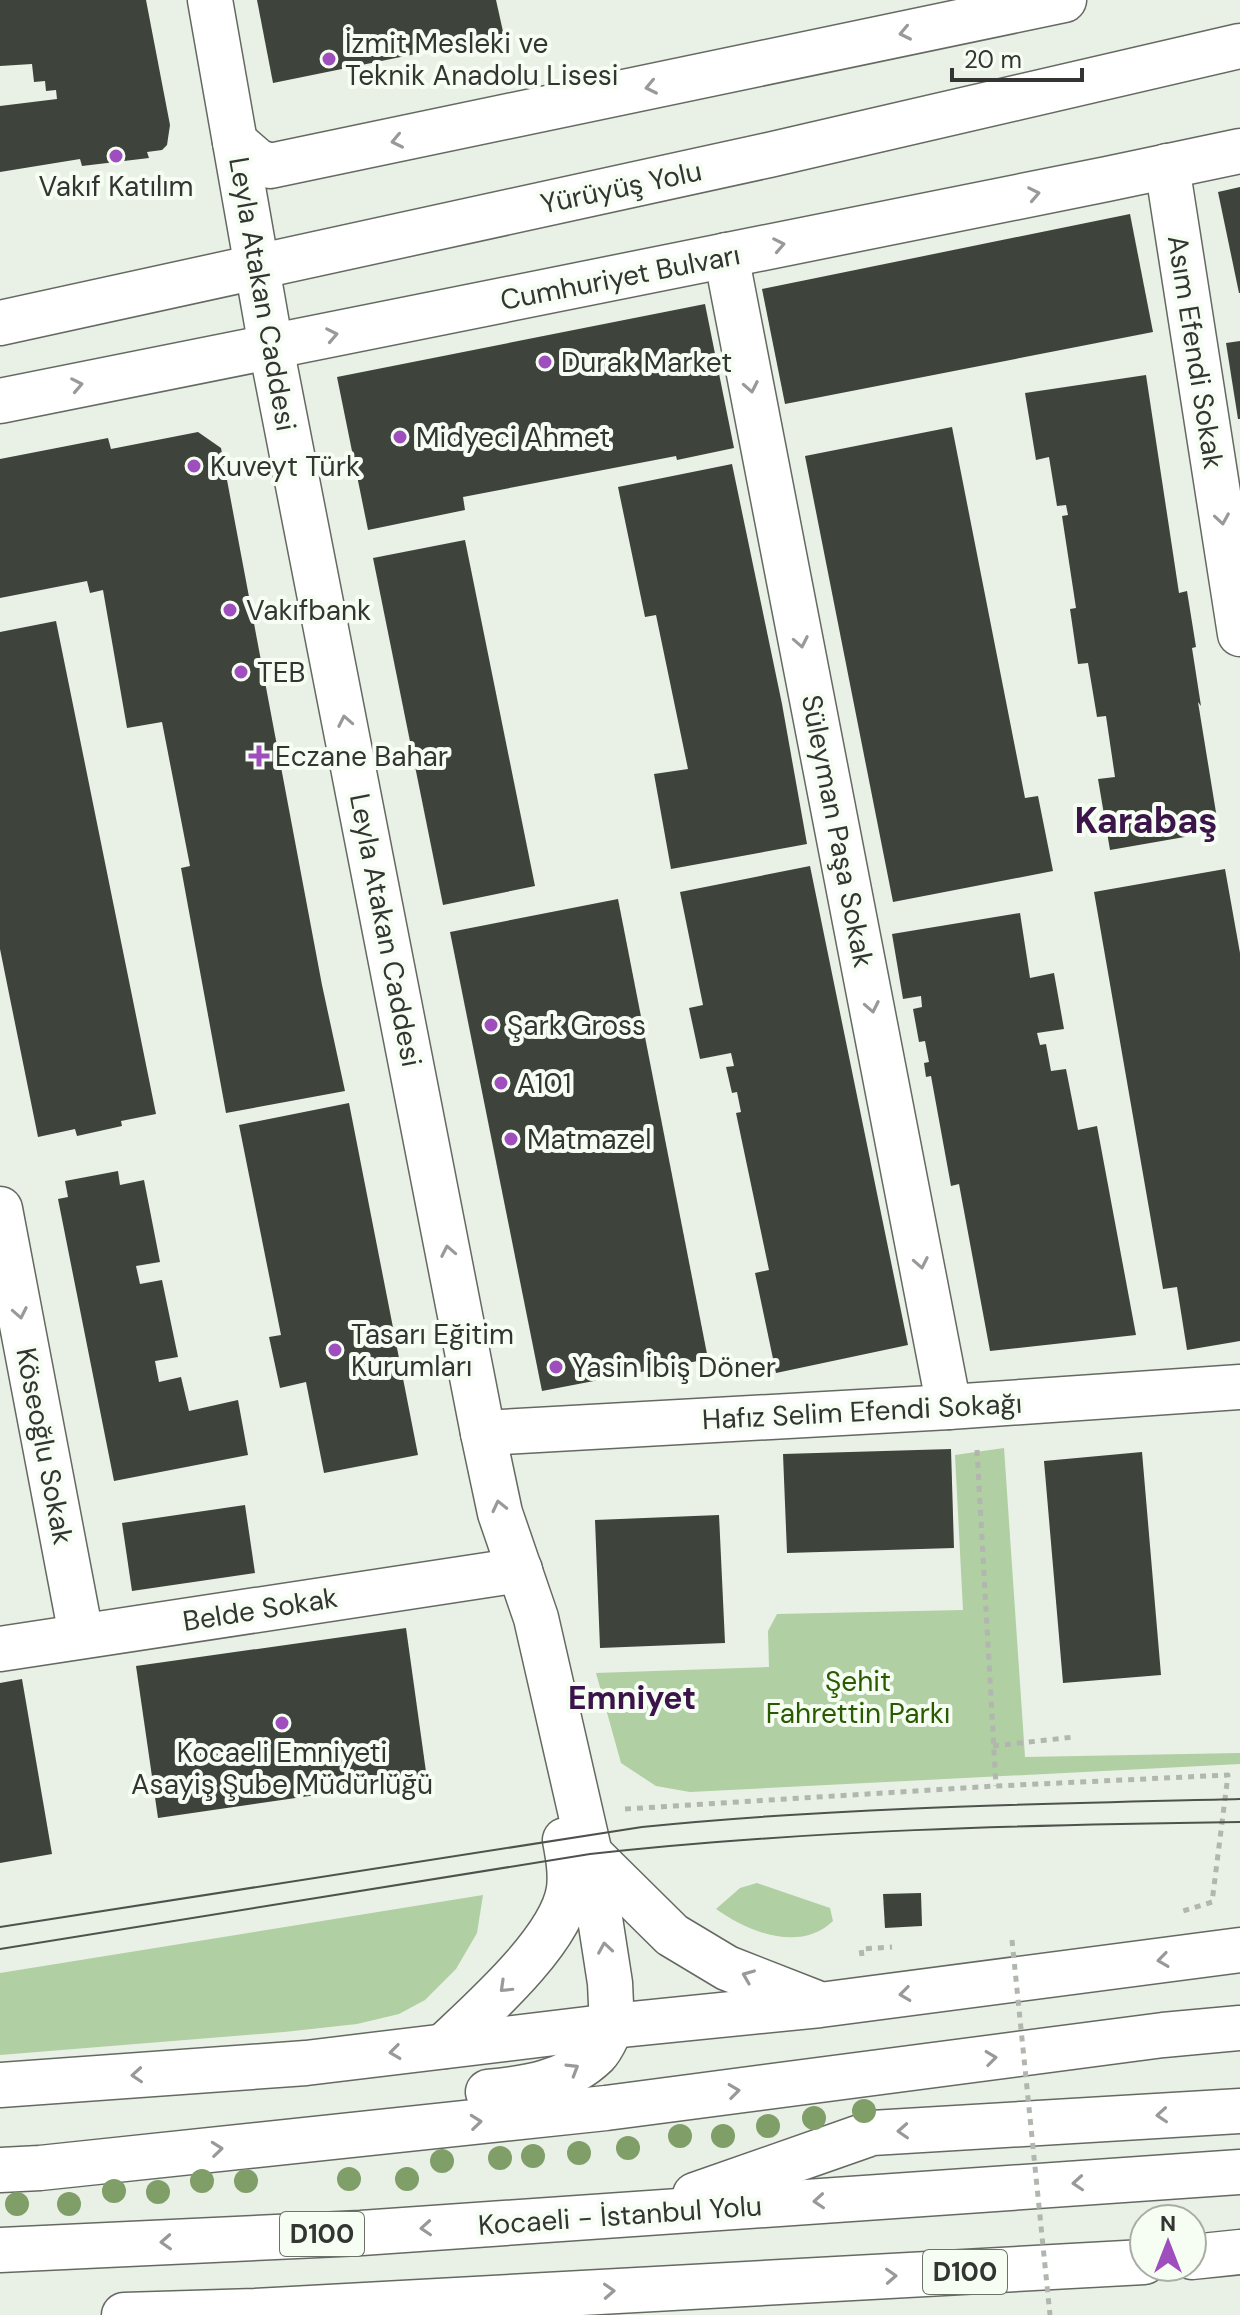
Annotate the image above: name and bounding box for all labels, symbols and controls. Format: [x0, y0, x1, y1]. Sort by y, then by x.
one-way arrow [899, 24, 912, 41]
place label: İzmit Mesleki ve Teknik Anadolu Lisesi [345, 25, 619, 94]
scale bar [952, 32, 1082, 82]
text: 20 m [964, 44, 1022, 75]
marker: İzmit Mesleki ve Teknik Anadolu Lisesi [320, 50, 338, 68]
one-way arrow [645, 78, 658, 95]
one-way arrow [390, 132, 404, 149]
marker: Vakıf Katılım [107, 147, 125, 165]
street label: Yürüyüş Yolu [537, 152, 705, 223]
street label: Leyla Atakan Caddesi [220, 154, 305, 434]
place label: Vakıf Katılım [39, 168, 193, 205]
one-way arrow [1026, 186, 1040, 203]
street label: Asım Efendi Sokak [1159, 233, 1232, 472]
street label: Cumhuriyet Bulvarı [497, 236, 743, 319]
one-way arrow [771, 237, 785, 254]
one-way arrow [324, 327, 338, 344]
place label: Durak Market [561, 344, 732, 381]
marker: Durak Market [536, 353, 554, 371]
one-way arrow [70, 378, 83, 395]
one-way arrow [742, 380, 759, 394]
place label: Midyeci Ahmet [416, 419, 610, 456]
marker: Midyeci Ahmet [391, 428, 409, 446]
place label: Kuveyt Türk [210, 448, 360, 485]
marker: Kuveyt Türk [185, 457, 203, 475]
one-way arrow [1212, 513, 1229, 526]
place label: Vakıfbank [246, 592, 371, 629]
marker: Vakıfbank [221, 601, 239, 619]
one-way arrow [792, 635, 809, 648]
place label: TEB [257, 654, 305, 691]
marker: TEB [232, 663, 250, 681]
street label: Süleyman Paşa Sokak [793, 692, 882, 971]
one-way arrow [338, 714, 355, 727]
place label: Eczane Bahar [275, 738, 448, 775]
marker: Eczane Bahar [250, 747, 268, 765]
street label: Leyla Atakan Caddesi [341, 790, 430, 1070]
district label: Karabaş [1075, 797, 1217, 844]
one-way arrow [862, 1001, 879, 1014]
place label: Şark Gross [507, 1007, 646, 1044]
marker: Şark Gross [482, 1016, 500, 1034]
place label: A101 [517, 1065, 571, 1102]
marker: A101 [492, 1074, 510, 1092]
place label: Matmazel [527, 1121, 652, 1158]
marker: Matmazel [502, 1130, 520, 1148]
one-way arrow [440, 1244, 457, 1258]
one-way arrow [912, 1256, 929, 1269]
one-way arrow [10, 1306, 27, 1320]
place label: Tasarı Eğitim Kurumları [351, 1316, 514, 1385]
marker: Tasarı Eğitim Kurumları [326, 1341, 344, 1359]
street label: Köseoğlu Sokak [7, 1345, 82, 1548]
place label: Yasin İbiş Döner [572, 1349, 776, 1386]
marker: Yasin İbiş Döner [547, 1358, 565, 1376]
street label: Hafız Selim Efendi Sokağı [701, 1385, 1023, 1438]
one-way arrow [491, 1499, 508, 1513]
street label: Belde Sokak [180, 1579, 340, 1640]
park label: Şehit Fahrettin Parkı [766, 1663, 950, 1732]
district label: Emniyet [568, 1677, 696, 1719]
marker: Kocaeli Emniyeti Asayiş Şube Müdürlüğü [273, 1714, 291, 1732]
place label: Kocaeli Emniyeti Asayiş Şube Müdürlüğü [131, 1734, 433, 1803]
one-way arrow [597, 1941, 614, 1955]
one-way arrow [1156, 1951, 1170, 1968]
one-way arrow [742, 1969, 756, 1986]
one-way arrow [500, 1978, 515, 1992]
one-way arrow [898, 1985, 912, 2002]
one-way arrow [389, 2043, 402, 2060]
one-way arrow [985, 2050, 998, 2067]
one-way arrow [564, 2063, 579, 2079]
one-way arrow [130, 2066, 143, 2083]
one-way arrow [728, 2083, 741, 2100]
one-way arrow [1155, 2107, 1168, 2124]
one-way arrow [469, 2114, 482, 2131]
one-way arrow [896, 2122, 909, 2139]
one-way arrow [211, 2141, 224, 2158]
one-way arrow [1071, 2174, 1084, 2191]
street label: Kocaeli - İstanbul Yolu [477, 2187, 763, 2244]
one-way arrow [812, 2192, 825, 2209]
north arrow [1128, 2203, 1208, 2283]
text: N [1160, 2209, 1176, 2238]
road number: D100 [280, 2212, 364, 2256]
one-way arrow [419, 2219, 432, 2236]
one-way arrow [159, 2233, 172, 2250]
road number: D100 [923, 2250, 1007, 2294]
one-way arrow [885, 2268, 898, 2285]
one-way arrow [603, 2283, 616, 2300]

